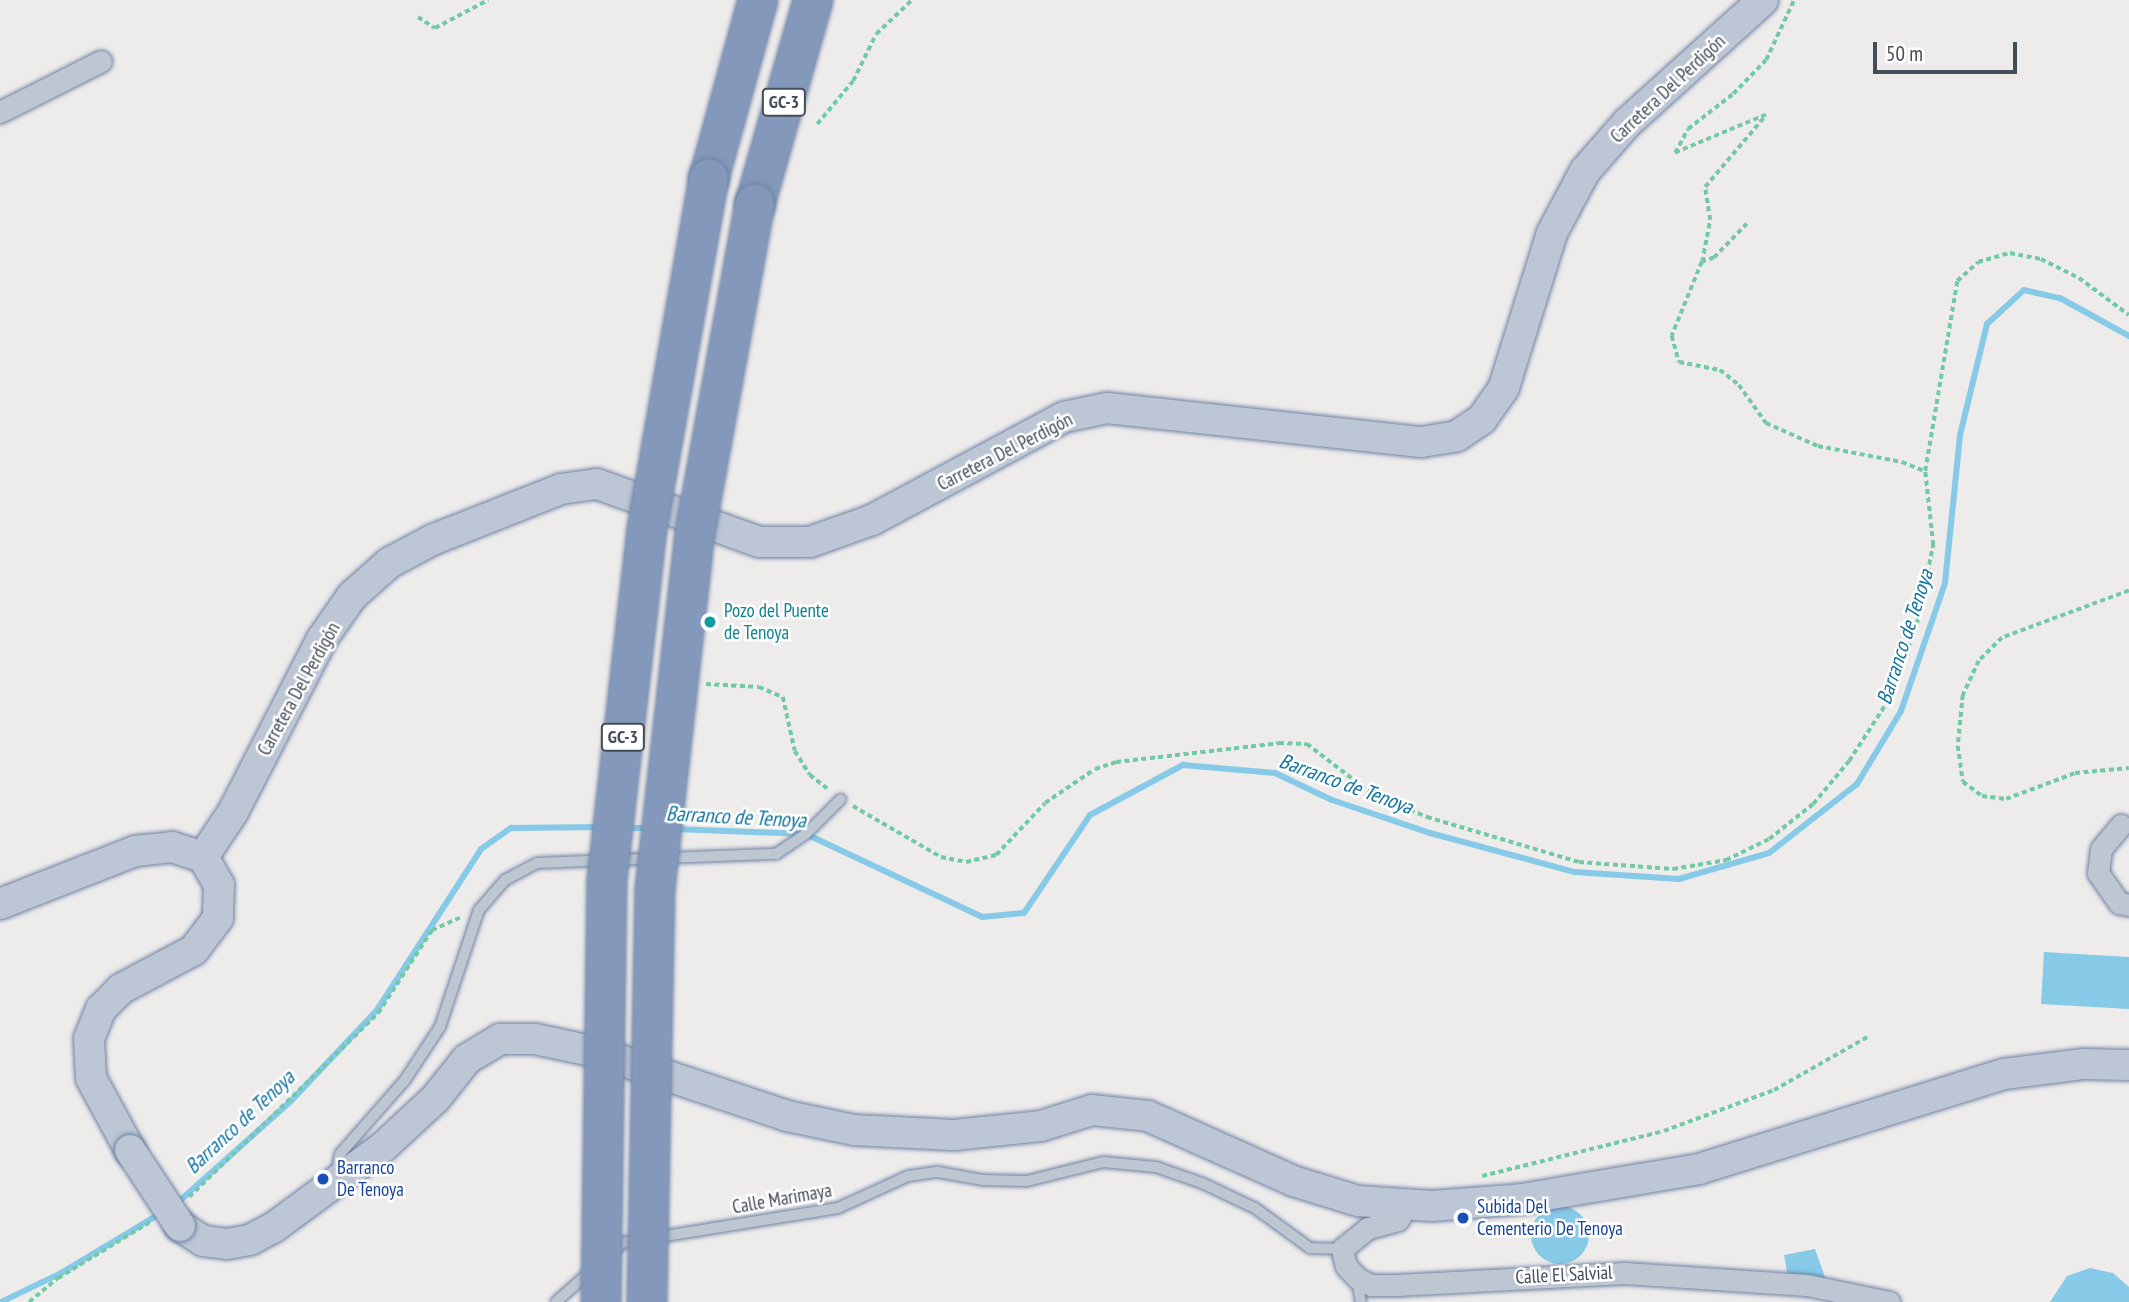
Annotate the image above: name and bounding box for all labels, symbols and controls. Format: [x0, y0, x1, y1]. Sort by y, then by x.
scale bar [1877, 28, 2021, 72]
street label: Carretera Del Perdigón [1606, 30, 1730, 148]
text: 50 m [1886, 40, 1923, 67]
road number: GC-3 [761, 88, 807, 116]
street label: Carretera Del Perdigón [934, 408, 1076, 496]
water label: Barranco de Tenoya [1871, 566, 1939, 708]
place label: Pozo del Puente de Tenoya [724, 600, 829, 644]
marker: Pozo del Puente de Tenoya [702, 614, 718, 630]
street label: Carretera Del Perdigón [253, 619, 345, 759]
road number: GC-3 [600, 722, 646, 752]
water label: Barranco de Tenoya [1276, 748, 1416, 820]
water label: Barranco de Tenoya [665, 801, 807, 833]
water label: Barranco de Tenoya [180, 1065, 300, 1179]
place label: Barranco De Tenoya [337, 1157, 404, 1201]
marker: Barranco De Tenoya [315, 1171, 331, 1187]
street label: Calle Marimaya [731, 1179, 833, 1219]
place label: Subida Del Cementerio De Tenoya [1477, 1196, 1623, 1240]
marker: Subida Del Cementerio De Tenoya [1455, 1210, 1471, 1226]
street label: Calle El Salvial [1515, 1261, 1613, 1289]

